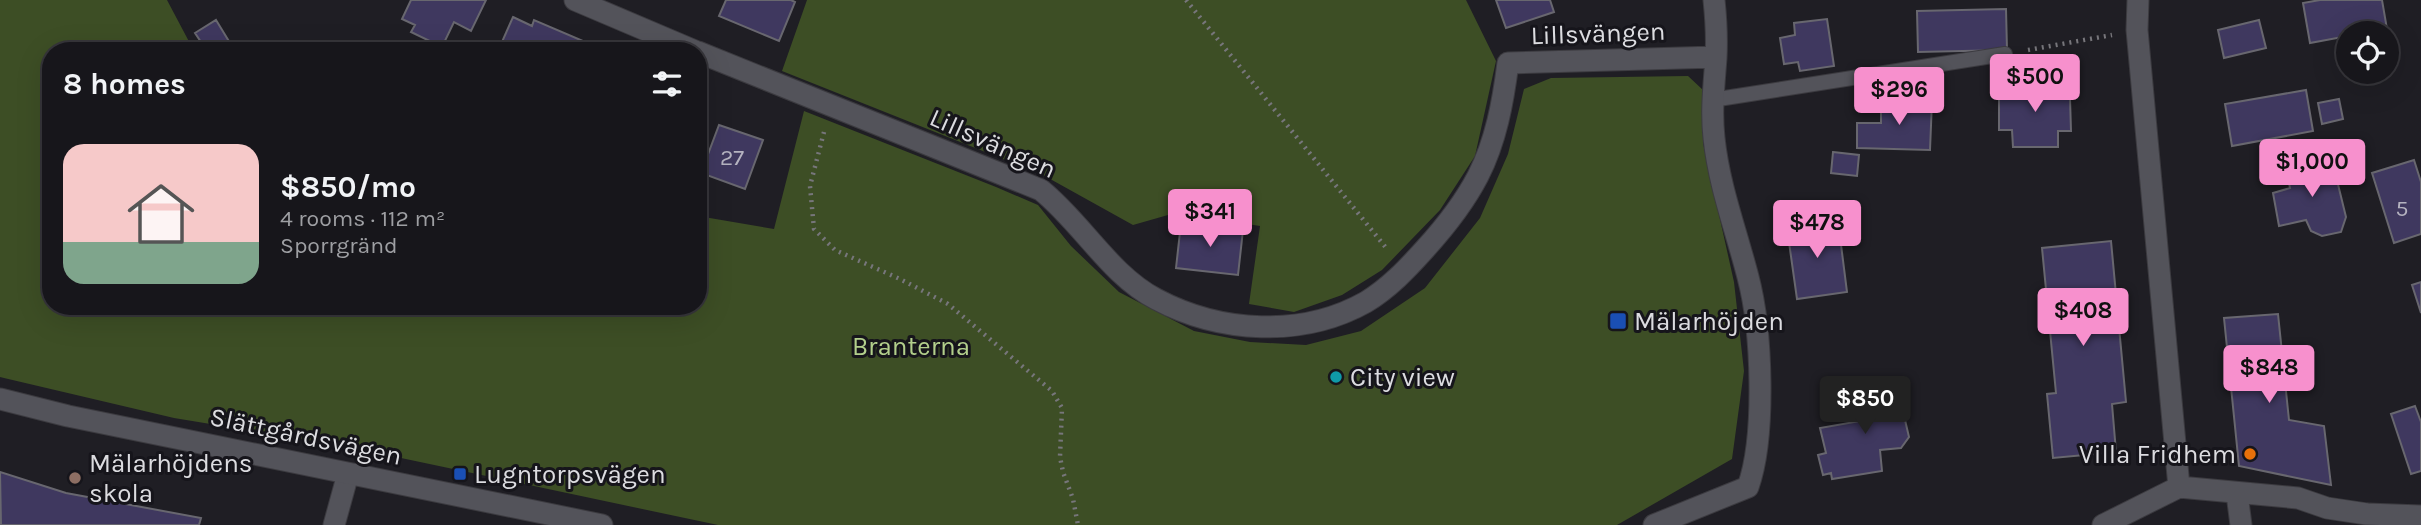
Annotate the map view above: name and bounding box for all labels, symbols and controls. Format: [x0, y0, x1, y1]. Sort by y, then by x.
street label: Lillsvängen [1530, 16, 1666, 51]
map controls [2336, 21, 2399, 84]
button: locate [2336, 21, 2399, 84]
pin: $500 [1994, 54, 2076, 114]
text: $500 [2006, 63, 2064, 90]
icon: filters [648, 65, 686, 103]
text: 8 homes [63, 66, 186, 102]
pin: $296 [1858, 68, 1940, 127]
text: $296 [1870, 76, 1928, 103]
street label: Lillsvängen [925, 102, 1061, 185]
pin: $1,000 [2255, 140, 2369, 199]
house number: 27 [720, 144, 744, 171]
text: $1,000 [2275, 148, 2349, 175]
text: $850/mo [280, 169, 416, 205]
icon: home [119, 172, 203, 256]
pin: $341 [1169, 190, 1251, 249]
house number: 5 [2396, 195, 2408, 222]
text: $341 [1184, 198, 1236, 225]
pin: $478 [1776, 201, 1858, 260]
text: 4 rooms · 112 m² [280, 205, 445, 232]
text: $478 [1789, 209, 1845, 236]
text: Sporrgränd [280, 232, 398, 259]
pin: $408 [2042, 288, 2124, 348]
text: $408 [2054, 297, 2112, 324]
place label: Mälarhöjden [1634, 306, 1784, 337]
marker: Mälarhöjden [1608, 311, 1628, 331]
park label: Branterna [852, 331, 970, 362]
pin: $848 [2228, 346, 2310, 405]
text: $848 [2239, 354, 2299, 381]
place label: City view [1350, 362, 1455, 393]
marker: City view [1328, 369, 1344, 385]
pin: $850 [1824, 376, 1906, 436]
text: $850 [1836, 385, 1894, 412]
street label: Slättgårdsvägen [207, 401, 405, 472]
place label: Villa Fridhem [2079, 439, 2236, 470]
marker: Villa Fridhem [2242, 446, 2258, 462]
place label: Mälarhöjdens skola [89, 448, 253, 509]
place label: Lugntorpsvägen [474, 459, 666, 490]
marker: Lugntorpsvägen [452, 466, 468, 482]
marker: Mälarhöjdens skola [67, 470, 83, 486]

